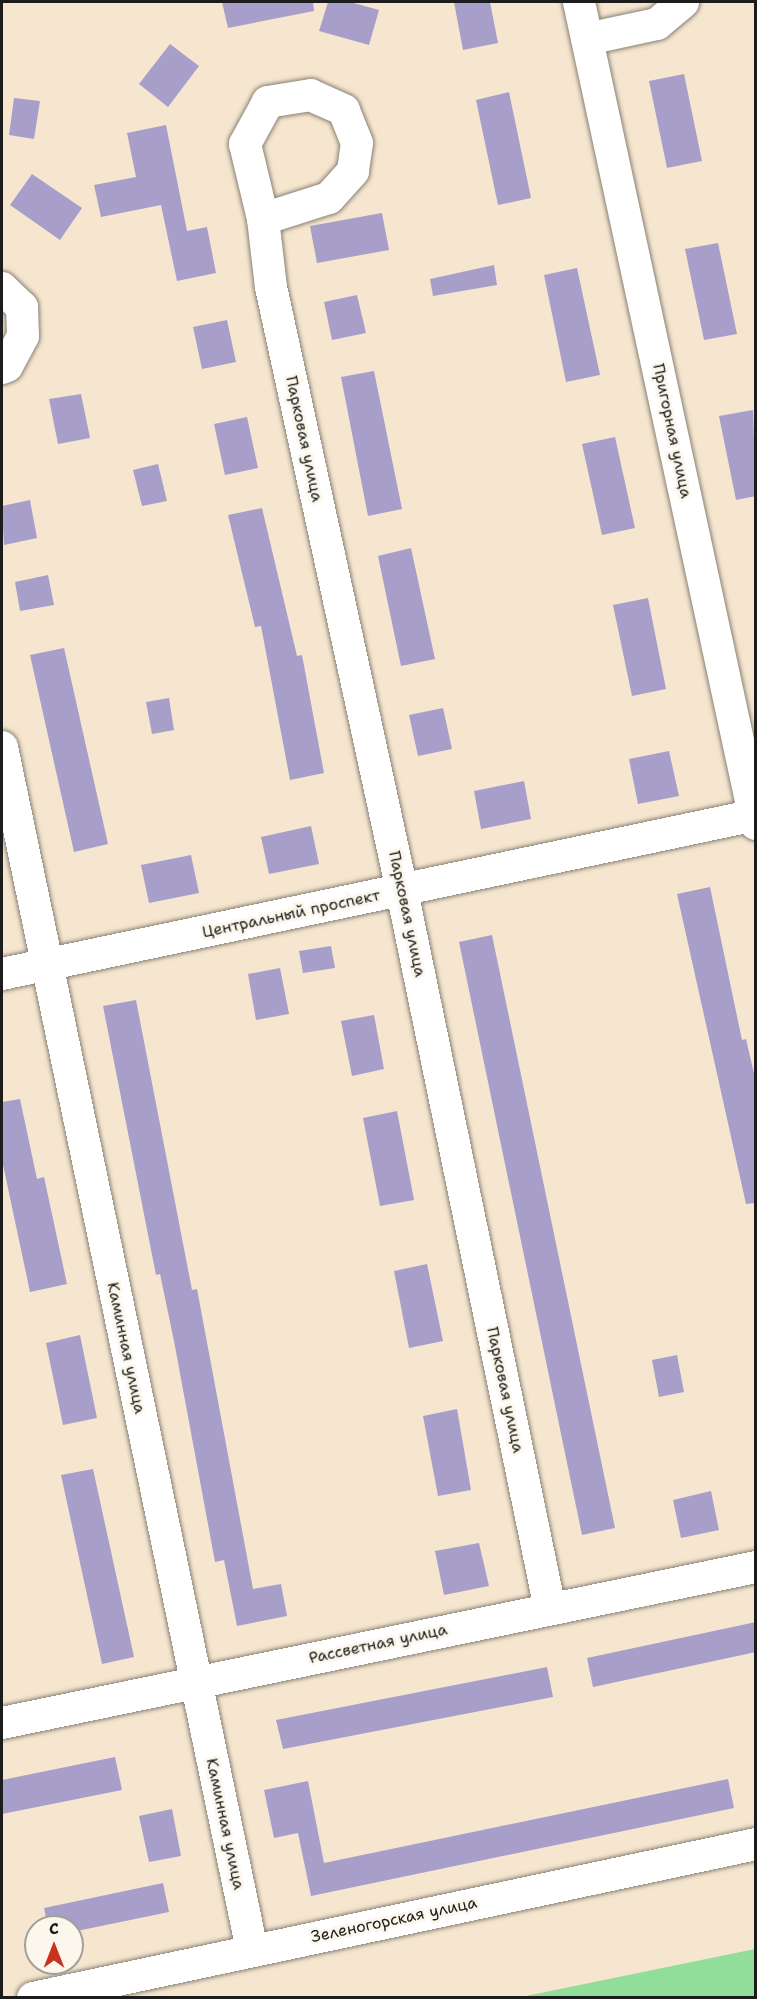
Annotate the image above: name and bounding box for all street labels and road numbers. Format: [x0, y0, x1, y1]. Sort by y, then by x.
street label: Пригорная улица [648, 362, 696, 500]
street label: Парковая улица [281, 374, 327, 504]
street label: Парковая улица [384, 849, 430, 979]
street label: Центральный проспект [200, 886, 382, 942]
street label: Каминная улица [103, 1280, 149, 1416]
street label: Парковая улица [482, 1325, 528, 1455]
street label: Рассветная улица [307, 1620, 449, 1668]
street label: Каминная улица [202, 1756, 248, 1892]
street label: Зеленогорская улица [309, 1893, 479, 1947]

